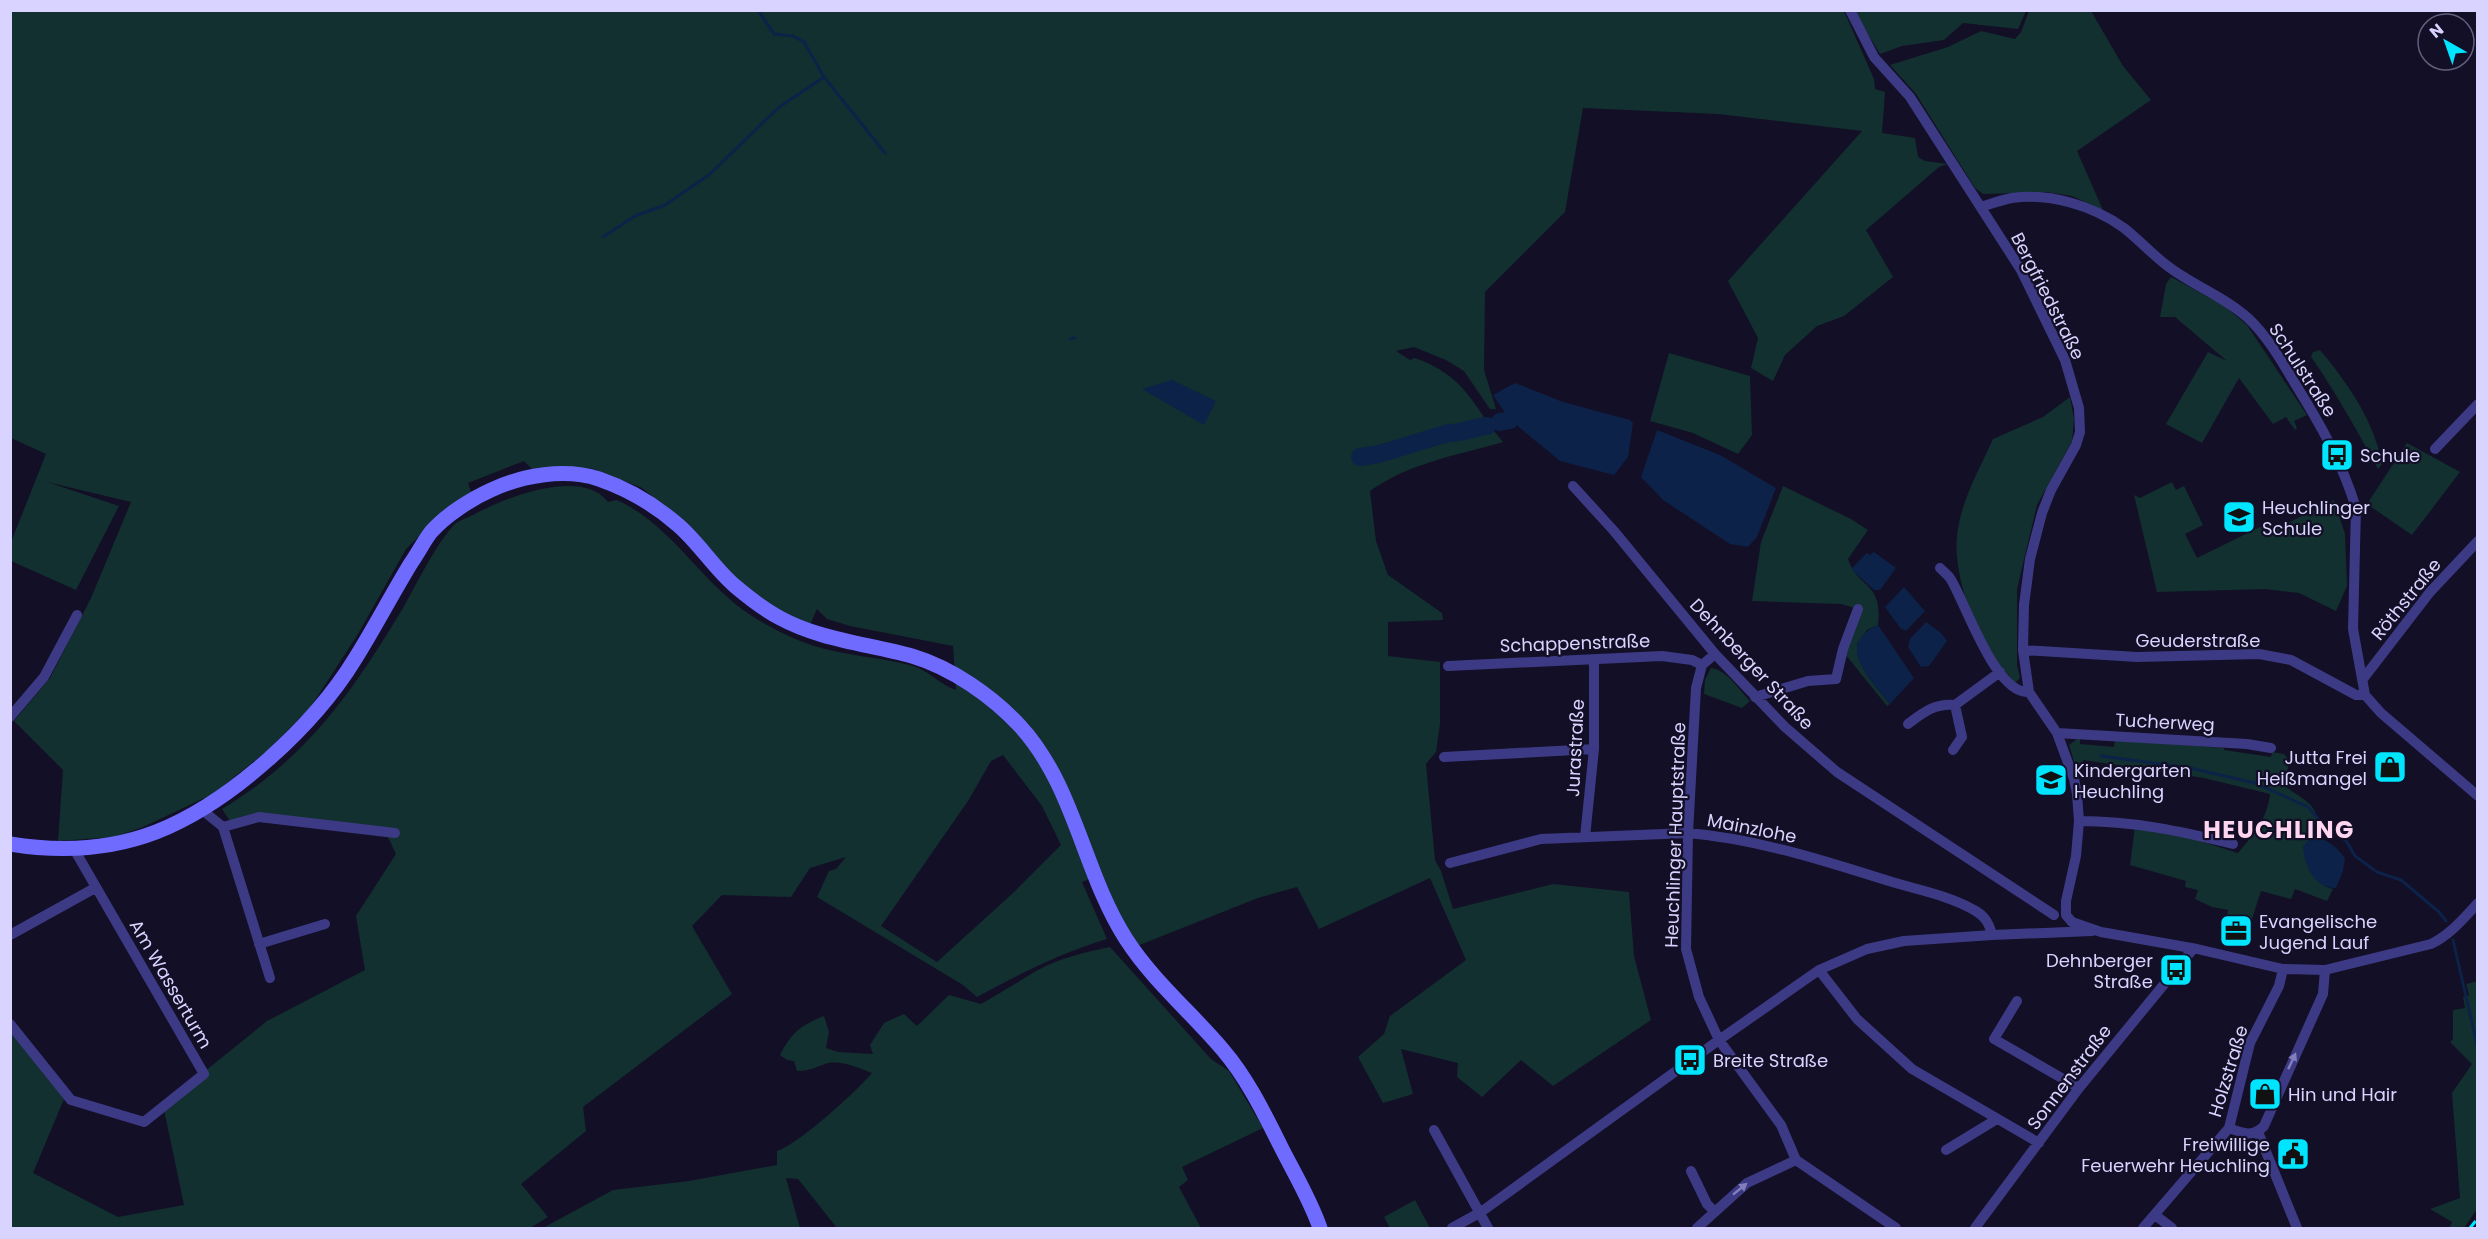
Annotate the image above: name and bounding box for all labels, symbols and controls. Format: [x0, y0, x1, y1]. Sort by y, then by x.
north arrow [2416, 12, 2476, 72]
text: N [2425, 18, 2449, 44]
street label: Bergfriedstraße [2005, 228, 2091, 364]
street label: Schulstraße [2263, 318, 2343, 422]
bus stop icon: Schule [2319, 437, 2355, 473]
place label: Schule [2360, 443, 2420, 468]
place label: Heuchlinger Schule [2262, 495, 2370, 541]
school or university icon: Heuchlinger Schule [2221, 499, 2257, 535]
street label: Röthstraße [2365, 553, 2447, 645]
street label: Dehnberger Straße [1684, 593, 1820, 735]
street label: Schappenstraße [1499, 628, 1651, 658]
street label: Geuderstraße [2136, 628, 2260, 653]
street label: Jurastraße [1560, 698, 1590, 798]
street label: Tucherweg [2115, 707, 2215, 737]
street label: Heuchlinger Hauptstraße [1659, 722, 1691, 948]
place label: Jutta Frei Heißmangel [2257, 745, 2367, 791]
shop icon: Jutta Frei Heißmangel [2372, 749, 2408, 785]
place label: Kindergarten Heuchling [2074, 758, 2191, 804]
school or university icon: Kindergarten Heuchling [2033, 762, 2069, 798]
street label: Mainzlohe [1705, 807, 1799, 849]
district label: HEUCHLING [2203, 813, 2355, 846]
place label: Evangelische Jugend Lauf [2259, 909, 2377, 955]
office icon: Evangelische Jugend Lauf [2218, 913, 2254, 949]
street label: Am Wasserturm [124, 915, 218, 1053]
place label: Dehnberger Straße [2046, 948, 2153, 994]
bus stop icon: Dehnberger Straße [2158, 952, 2194, 988]
street label: Sonnenstraße [2021, 1019, 2117, 1135]
street label: Holzstraße [2202, 1022, 2254, 1120]
bus stop icon: Breite Straße [1672, 1042, 1708, 1078]
place label: Breite Straße [1713, 1048, 1828, 1073]
one-way arrow [2287, 1052, 2296, 1069]
shop icon: Hin und Hair [2247, 1076, 2283, 1112]
place label: Hin und Hair [2288, 1082, 2397, 1107]
place label: Freiwillige Feuerwehr Heuchling [2081, 1132, 2270, 1178]
public building icon: Freiwillige Feuerwehr Heuchling [2275, 1136, 2311, 1172]
one-way arrow [1732, 1183, 1747, 1196]

